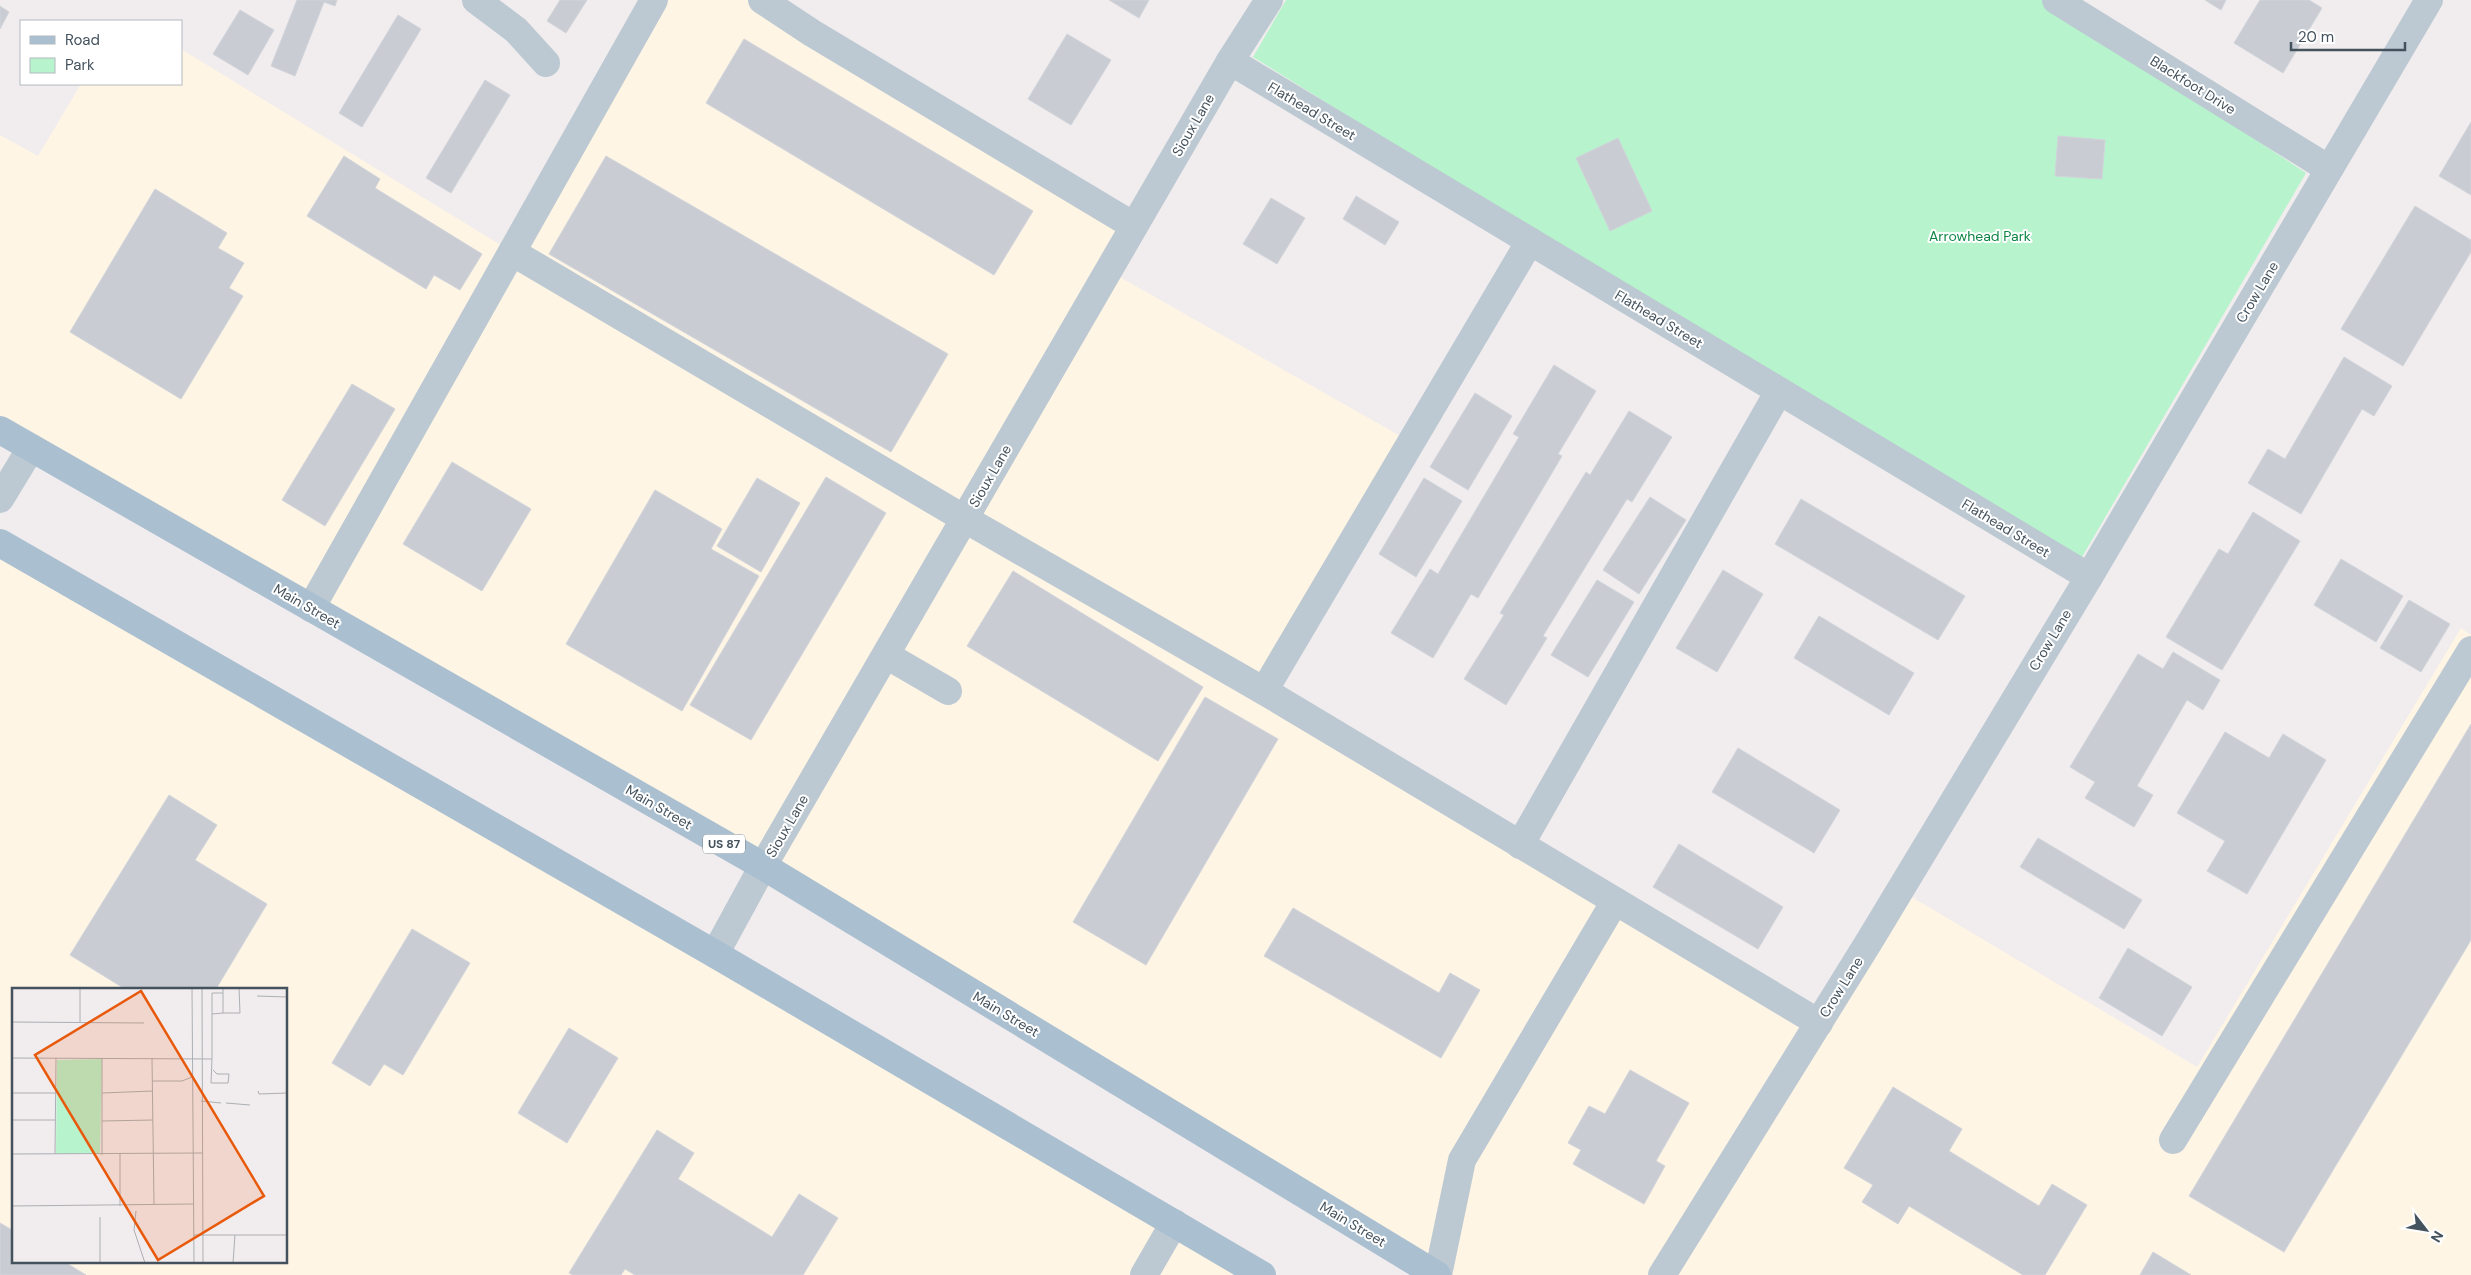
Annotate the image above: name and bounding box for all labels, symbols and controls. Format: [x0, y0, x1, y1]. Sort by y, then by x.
legend [20, 20, 182, 85]
scale bar [2291, 20, 2405, 52]
text: 20 m [2298, 27, 2334, 47]
text: Road [65, 30, 100, 50]
street label: Blackfoot Drive [2147, 52, 2239, 118]
text: Park [65, 55, 95, 75]
street label: Flathead Street [1265, 78, 1359, 144]
street label: Sioux Lane [1168, 90, 1218, 160]
park label: Arrowhead Park [1929, 227, 2031, 245]
street label: Crow Lane [2232, 258, 2282, 326]
street label: Flathead Street [1612, 286, 1706, 352]
street label: Sioux Lane [965, 441, 1015, 511]
street label: Flathead Street [1959, 495, 2053, 561]
street label: Main Street [270, 580, 344, 632]
street label: Crow Lane [2025, 606, 2075, 674]
street label: Main Street [622, 781, 696, 833]
street label: Sioux Lane [762, 791, 812, 861]
road number: US 87 [703, 834, 745, 854]
street label: Crow Lane [1815, 953, 1867, 1021]
street label: Main Street [970, 987, 1042, 1041]
inset map [12, 988, 288, 1262]
street label: Main Street [1317, 1197, 1389, 1251]
north arrow [2401, 1205, 2451, 1255]
text: N [2427, 1228, 2447, 1246]

